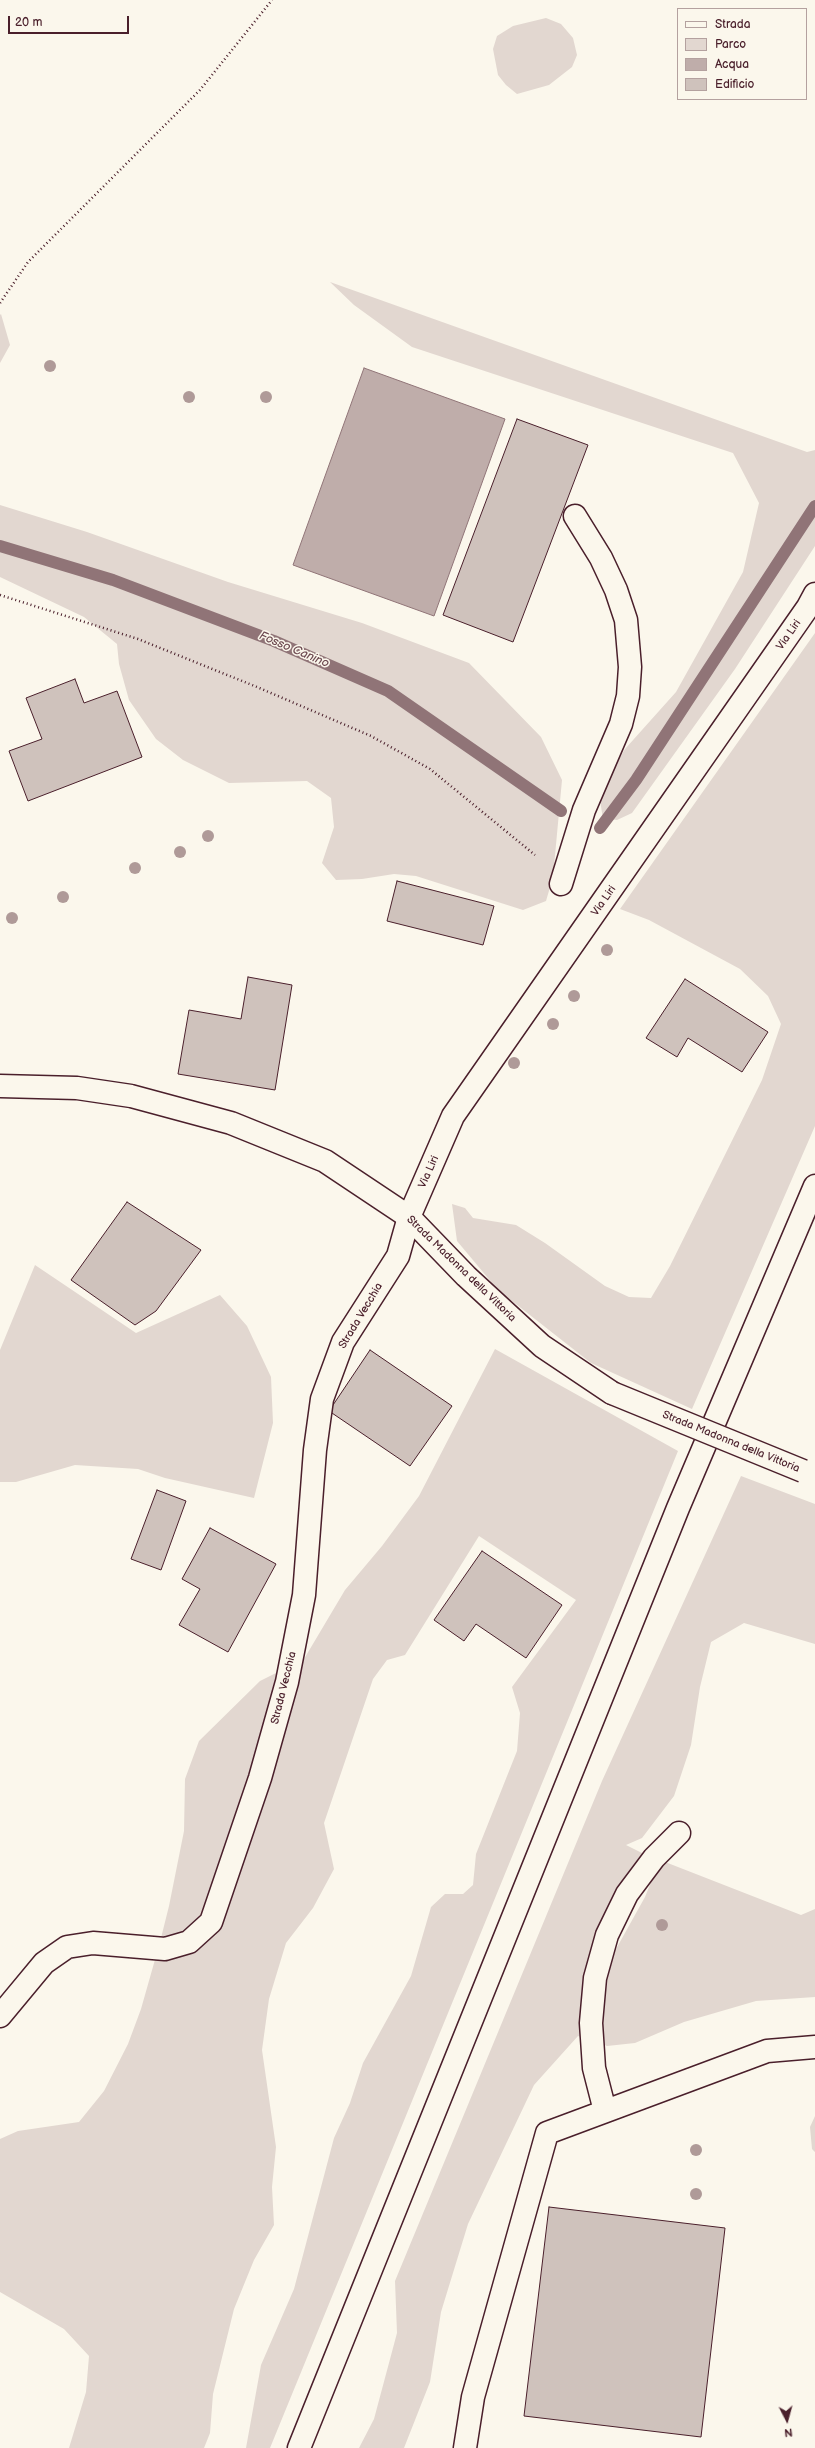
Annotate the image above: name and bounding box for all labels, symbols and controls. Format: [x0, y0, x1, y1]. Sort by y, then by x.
scale bar [10, 8, 131, 34]
legend [677, 8, 807, 100]
text: 20 m [15, 15, 42, 30]
text: Strada [715, 17, 751, 32]
text: Parco [715, 37, 746, 52]
text: Acqua [715, 57, 749, 72]
text: Edificio [715, 77, 754, 92]
street label: Via Liri [774, 617, 804, 653]
water label: Fosso Canino [257, 629, 331, 671]
street label: Via Liri [589, 883, 619, 919]
street label: Via Liri [416, 1154, 442, 1190]
street label: Strada Madonna della Vittoria [404, 1213, 518, 1325]
street label: Strada Vecchia [336, 1281, 386, 1351]
street label: Strada Madonna della Vittoria [660, 1408, 802, 1476]
street label: Strada Vecchia [269, 1650, 299, 1726]
north arrow [767, 2400, 807, 2440]
text: N [784, 2426, 793, 2439]

